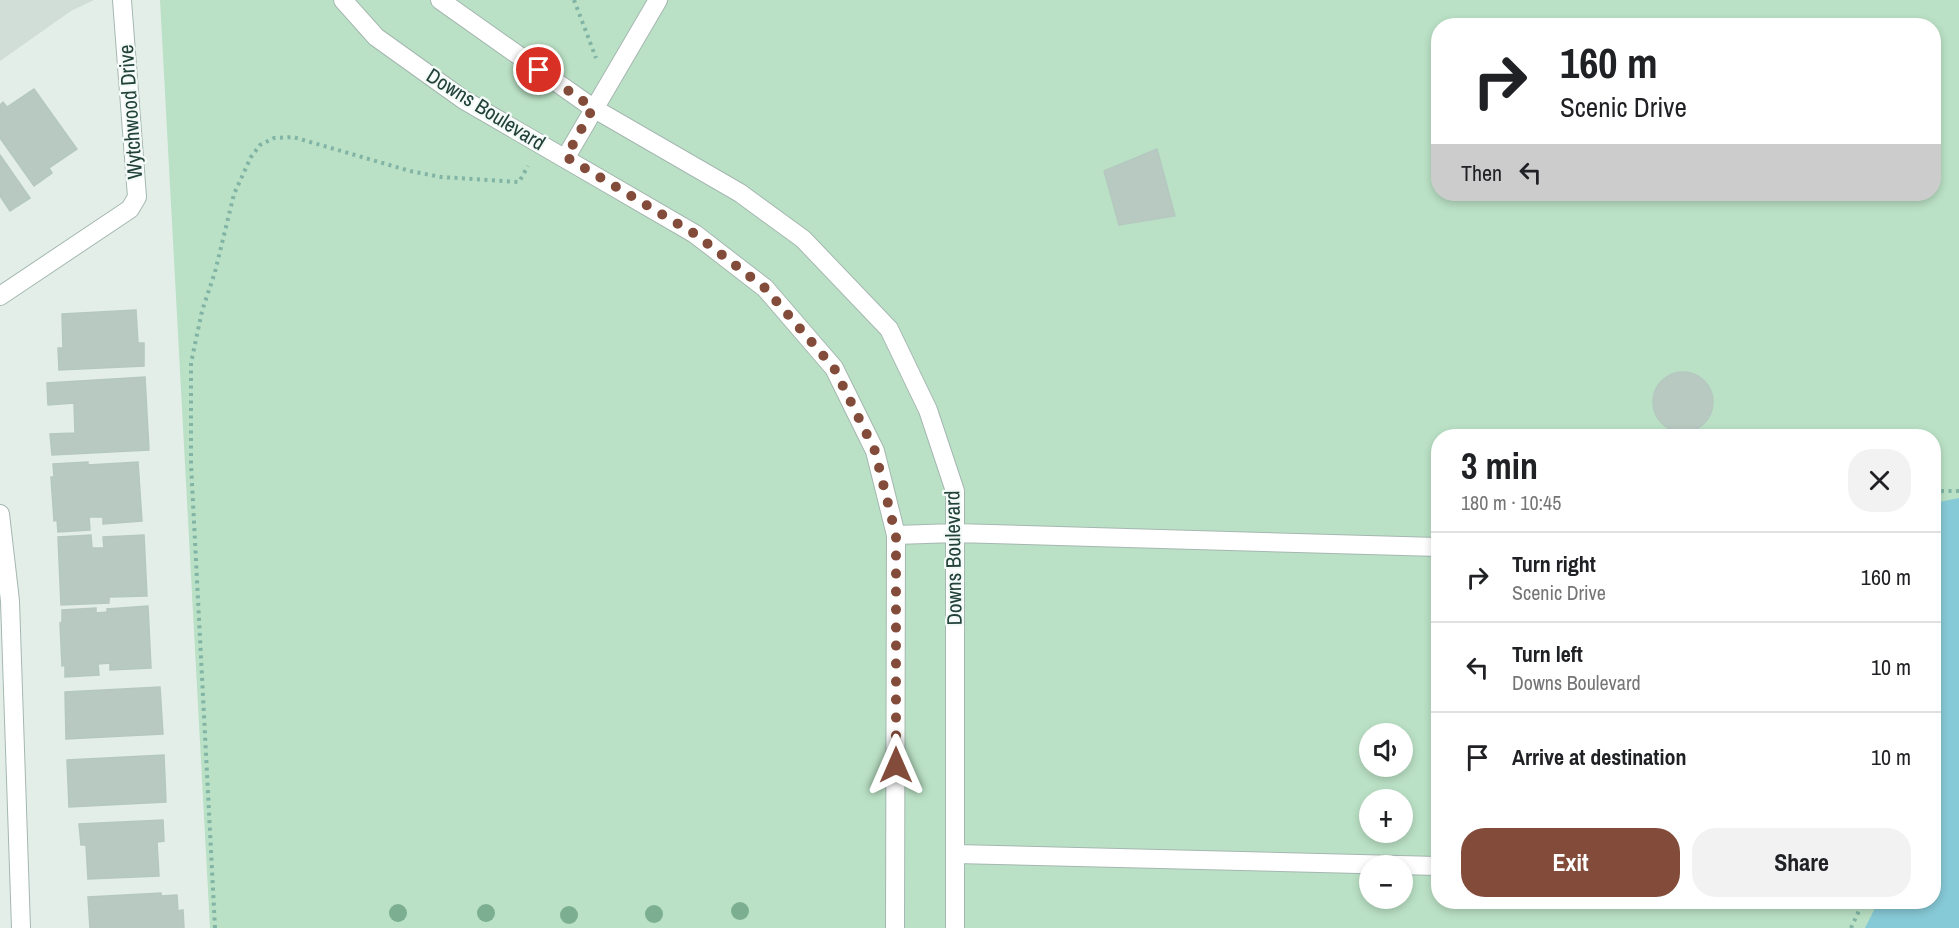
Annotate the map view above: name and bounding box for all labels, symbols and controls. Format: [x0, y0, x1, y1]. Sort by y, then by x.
text: 160 m [1560, 35, 1658, 91]
icon: right [1461, 42, 1539, 120]
street label: Wytchwood Drive [111, 44, 149, 180]
pin [513, 44, 564, 95]
icon: arrive [522, 53, 555, 86]
street label: Downs Boulevard [421, 61, 551, 157]
text: Scenic Drive [1560, 89, 1687, 125]
icon: left [1514, 156, 1547, 189]
text: Then [1461, 158, 1502, 188]
text: 3 min [1461, 442, 1538, 490]
button: close [1848, 449, 1911, 512]
text: 180 m · 10:45 [1461, 489, 1561, 516]
street label: Downs Boulevard [937, 490, 969, 626]
text: Turn right [1512, 549, 1596, 579]
icon: right [1461, 561, 1494, 594]
text: 160 m [1861, 562, 1911, 592]
text: Scenic Drive [1512, 579, 1606, 606]
text: Turn left [1512, 639, 1583, 669]
icon: left [1461, 651, 1494, 684]
text: 10 m [1871, 652, 1911, 682]
text: Downs Boulevard [1512, 669, 1641, 696]
map controls [1359, 723, 1413, 909]
button: sound [1359, 723, 1413, 777]
position arrow [864, 733, 928, 797]
icon: arrive [1461, 741, 1494, 774]
text: Arrive at destination [1512, 742, 1686, 772]
text: 10 m [1871, 742, 1911, 772]
button: + [1359, 789, 1413, 843]
button: Exit [1461, 828, 1680, 897]
button: Share [1692, 828, 1911, 897]
button: − [1359, 855, 1413, 909]

